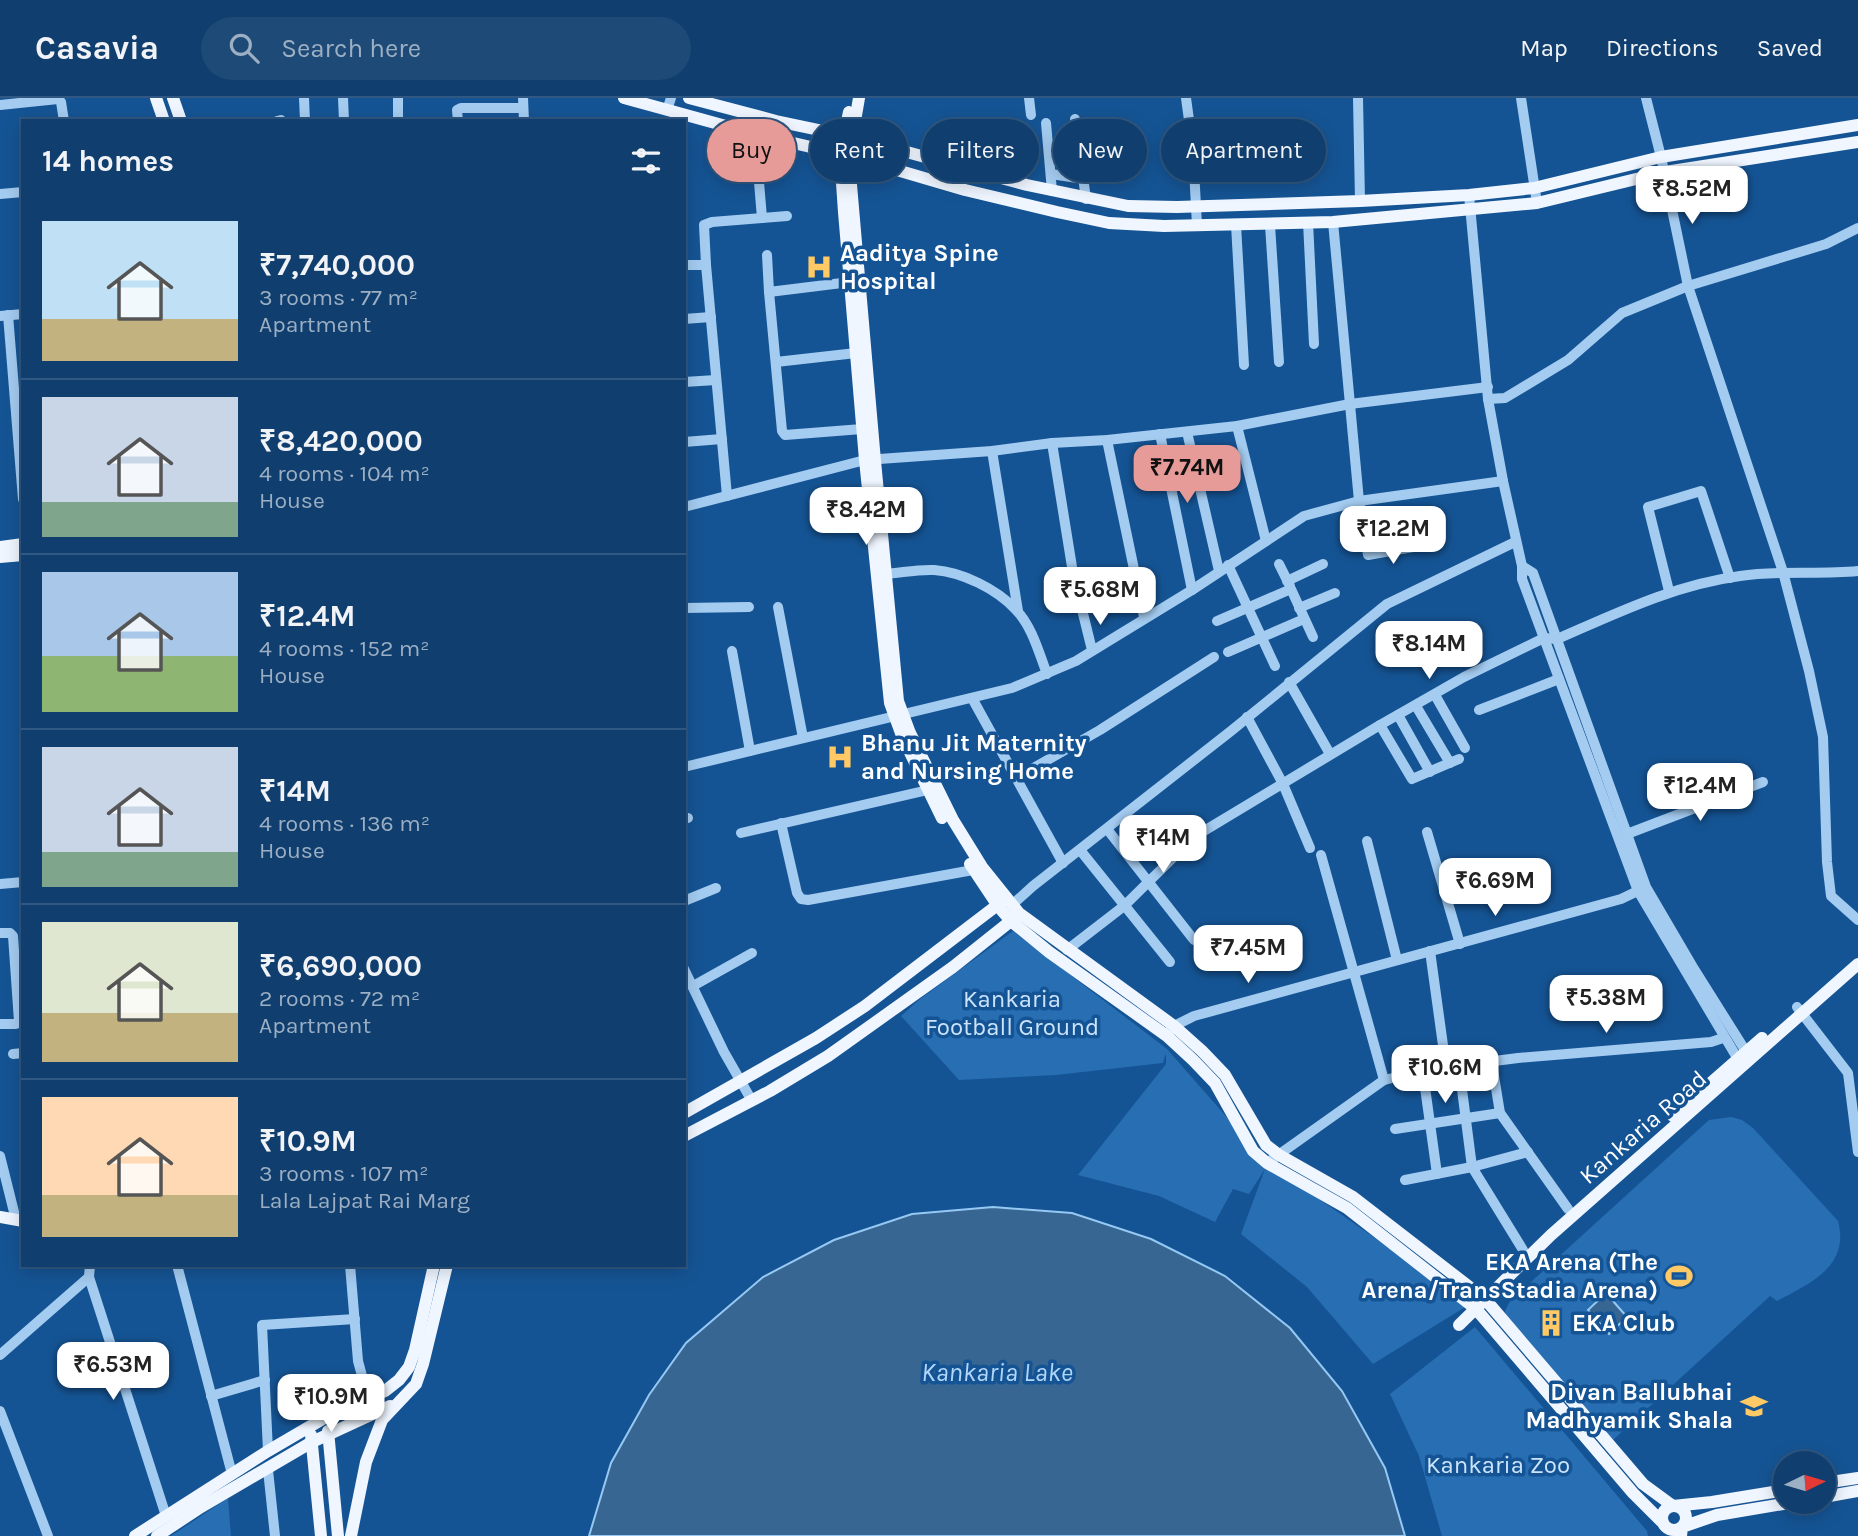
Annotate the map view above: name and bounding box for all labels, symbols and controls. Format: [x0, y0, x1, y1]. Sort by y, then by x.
search box [201, 17, 691, 80]
text: Casavia [35, 29, 159, 67]
icon: search [225, 29, 263, 67]
text: Search here [281, 33, 421, 64]
text: Map [1520, 34, 1568, 62]
text: Directions [1606, 34, 1719, 62]
text: Saved [1757, 34, 1823, 62]
chip: Buy [707, 119, 796, 182]
chip: Rent [810, 119, 908, 182]
chip: Filters [922, 119, 1039, 182]
chip: New [1053, 119, 1147, 182]
chip: Apartment [1161, 119, 1326, 182]
icon: filters [627, 142, 665, 180]
text: 14 homes [42, 143, 174, 179]
pin: ₹8.52M [1635, 166, 1749, 226]
text: ₹8.52M [1652, 175, 1732, 202]
place label: Aaditya Spine Hospital [840, 239, 999, 295]
text: ₹7,740,000 [259, 247, 415, 283]
icon: home [98, 249, 182, 333]
hospital icon: Aaditya Spine Hospital [804, 252, 834, 282]
text: 3 rooms · 77 m² [259, 284, 418, 311]
text: Apartment [259, 311, 371, 338]
text: ₹8,420,000 [259, 423, 423, 459]
icon: home [98, 425, 182, 509]
pin: ₹7.74M [1130, 446, 1244, 505]
text: ₹7.74M [1150, 454, 1224, 481]
text: 4 rooms · 104 m² [259, 460, 430, 487]
text: House [259, 487, 325, 514]
pin: ₹8.42M [809, 488, 923, 547]
text: ₹8.42M [826, 496, 906, 523]
pin: ₹12.2M [1336, 506, 1450, 566]
text: ₹12.2M [1356, 515, 1430, 542]
pin: ₹5.68M [1043, 568, 1157, 627]
text: ₹5.68M [1060, 576, 1140, 603]
text: ₹12.4M [259, 598, 356, 634]
icon: home [98, 600, 182, 684]
pin: ₹8.14M [1372, 622, 1486, 681]
text: ₹8.14M [1392, 630, 1466, 657]
text: 4 rooms · 152 m² [259, 635, 430, 662]
text: House [259, 662, 325, 689]
place label: Bhanu Jit Maternity and Nursing Home [861, 729, 1087, 785]
hospital icon: Bhanu Jit Maternity and Nursing Home [825, 742, 855, 772]
pin: ₹12.4M [1643, 764, 1757, 823]
text: ₹12.4M [1663, 772, 1737, 799]
text: ₹14M [259, 773, 331, 809]
icon: home [98, 775, 182, 859]
text: 4 rooms · 136 m² [259, 810, 430, 837]
pin: ₹14M [1122, 816, 1204, 875]
text: ₹14M [1135, 824, 1191, 851]
text: House [259, 837, 325, 864]
pin: ₹6.69M [1438, 858, 1552, 918]
text: ₹6.69M [1455, 867, 1535, 894]
pin: ₹7.45M [1191, 926, 1305, 985]
text: ₹7.45M [1210, 934, 1286, 961]
text: ₹6,690,000 [259, 948, 422, 984]
icon: home [98, 950, 182, 1034]
pin: ₹5.38M [1549, 976, 1663, 1035]
text: ₹5.38M [1566, 984, 1646, 1011]
text: 2 rooms · 72 m² [259, 985, 420, 1012]
park label: Kankaria Football Ground [925, 985, 1099, 1041]
text: Apartment [259, 1012, 371, 1039]
pin: ₹10.6M [1388, 1046, 1502, 1105]
text: ₹10.6M [1408, 1054, 1482, 1081]
street label: Kankaria Road [1574, 1064, 1712, 1190]
text: ₹10.9M [259, 1123, 357, 1159]
icon: home [98, 1125, 182, 1209]
text: 3 rooms · 107 m² [259, 1160, 428, 1187]
text: Lala Lajpat Rai Marg [259, 1187, 470, 1214]
place label: EKA Arena (The Arena/TransStadia Arena) [1361, 1248, 1658, 1304]
sports icon: EKA Arena (The Arena/TransStadia Arena) [1664, 1261, 1694, 1291]
building icon: EKA Club [1536, 1308, 1566, 1338]
place label: EKA Club [1572, 1309, 1675, 1337]
pin: ₹6.53M [56, 1342, 170, 1402]
text: ₹6.53M [73, 1351, 153, 1378]
water label: Kankaria Lake [921, 1357, 1073, 1388]
pin: ₹10.9M [274, 1374, 388, 1434]
place label: Divan Ballubhai Madhyamik Shala [1526, 1378, 1733, 1434]
text: ₹10.9M [294, 1383, 369, 1410]
school or university icon: Divan Ballubhai Madhyamik Shala [1739, 1391, 1769, 1421]
park label: Kankaria Zoo [1426, 1451, 1570, 1479]
north arrow [1773, 1451, 1836, 1514]
map controls [1773, 1451, 1836, 1514]

